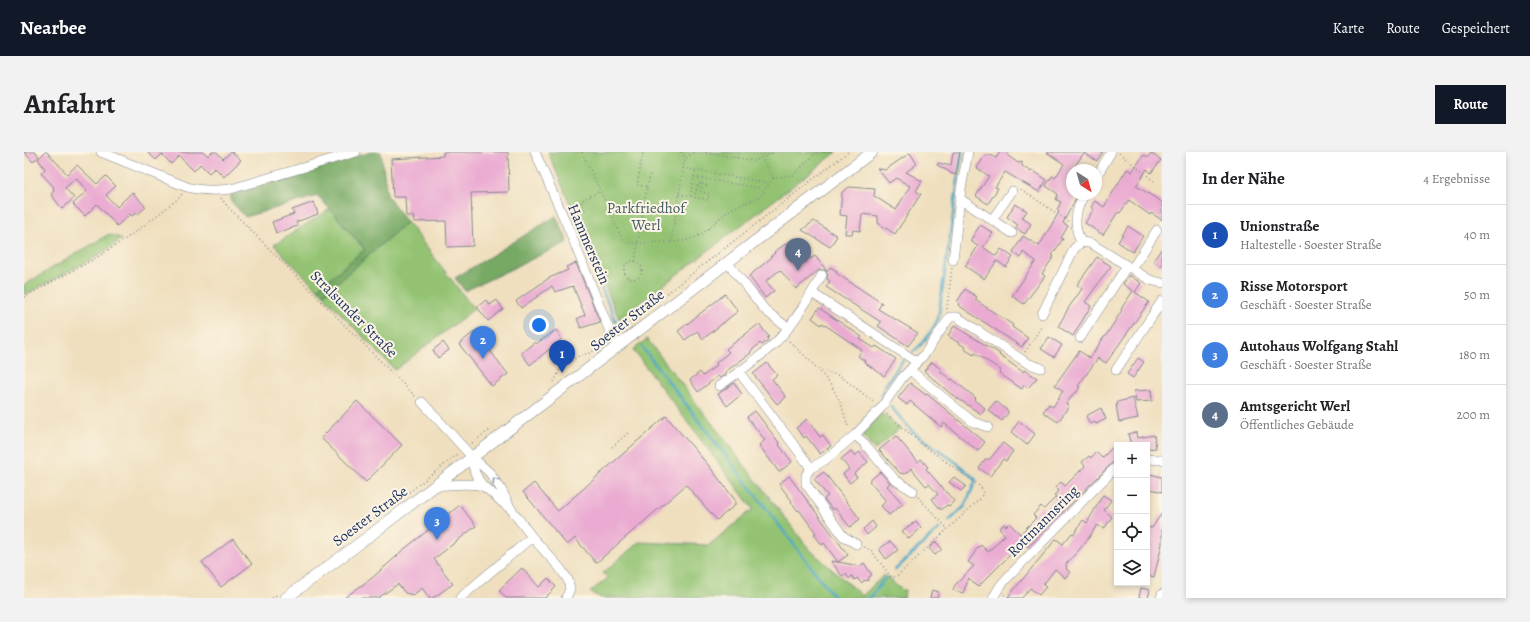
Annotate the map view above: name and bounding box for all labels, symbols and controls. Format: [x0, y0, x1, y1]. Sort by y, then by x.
text: Nearbee [20, 15, 86, 41]
text: Karte [1333, 19, 1364, 38]
text: Route [1386, 19, 1420, 38]
text: Gespeichert [1442, 19, 1510, 38]
text: Anfahrt [24, 85, 116, 123]
button: Route [1435, 85, 1506, 124]
north arrow [1066, 164, 1102, 200]
text: In der Nähe [1202, 167, 1285, 190]
text: 4 Ergebnisse [1423, 170, 1490, 187]
park label: Parkfriedhof Werl [607, 198, 687, 235]
street label: Hammerstein [563, 201, 615, 287]
text: Unionstraße [1240, 216, 1319, 236]
text: 1 [1213, 226, 1217, 243]
text: 40 m [1464, 226, 1490, 243]
text: Haltestelle · Soester Straße [1240, 236, 1382, 253]
pin: 4 [785, 238, 811, 271]
street label: Stralsunder Straße [306, 266, 402, 362]
text: Risse Motorsport [1240, 276, 1348, 296]
street label: Soester Straße [586, 284, 669, 355]
text: 2 [1212, 286, 1218, 303]
text: 50 m [1464, 286, 1490, 303]
text: Geschäft · Soester Straße [1240, 296, 1372, 313]
your location [529, 315, 549, 335]
pin: 2 [470, 326, 496, 359]
text: Autohaus Wolfgang Stahl [1240, 336, 1398, 356]
pin: 1 [549, 340, 575, 373]
text: 3 [1212, 346, 1218, 363]
text: 180 m [1459, 346, 1490, 363]
text: Geschäft · Soester Straße [1240, 356, 1372, 373]
text: Amtsgericht Werl [1240, 396, 1350, 416]
text: 4 [1212, 406, 1218, 423]
text: 200 m [1457, 406, 1490, 423]
text: Öffentliches Gebäude [1240, 416, 1354, 433]
map controls [1114, 442, 1150, 586]
button: + [1114, 442, 1150, 478]
one-way arrow [492, 477, 500, 484]
button: − [1114, 478, 1150, 514]
street label: Rottmannsring [1003, 480, 1084, 561]
street label: Soester Straße [328, 481, 412, 551]
pin: 3 [424, 507, 450, 540]
button: locate [1114, 514, 1150, 550]
button: layers [1114, 550, 1150, 586]

